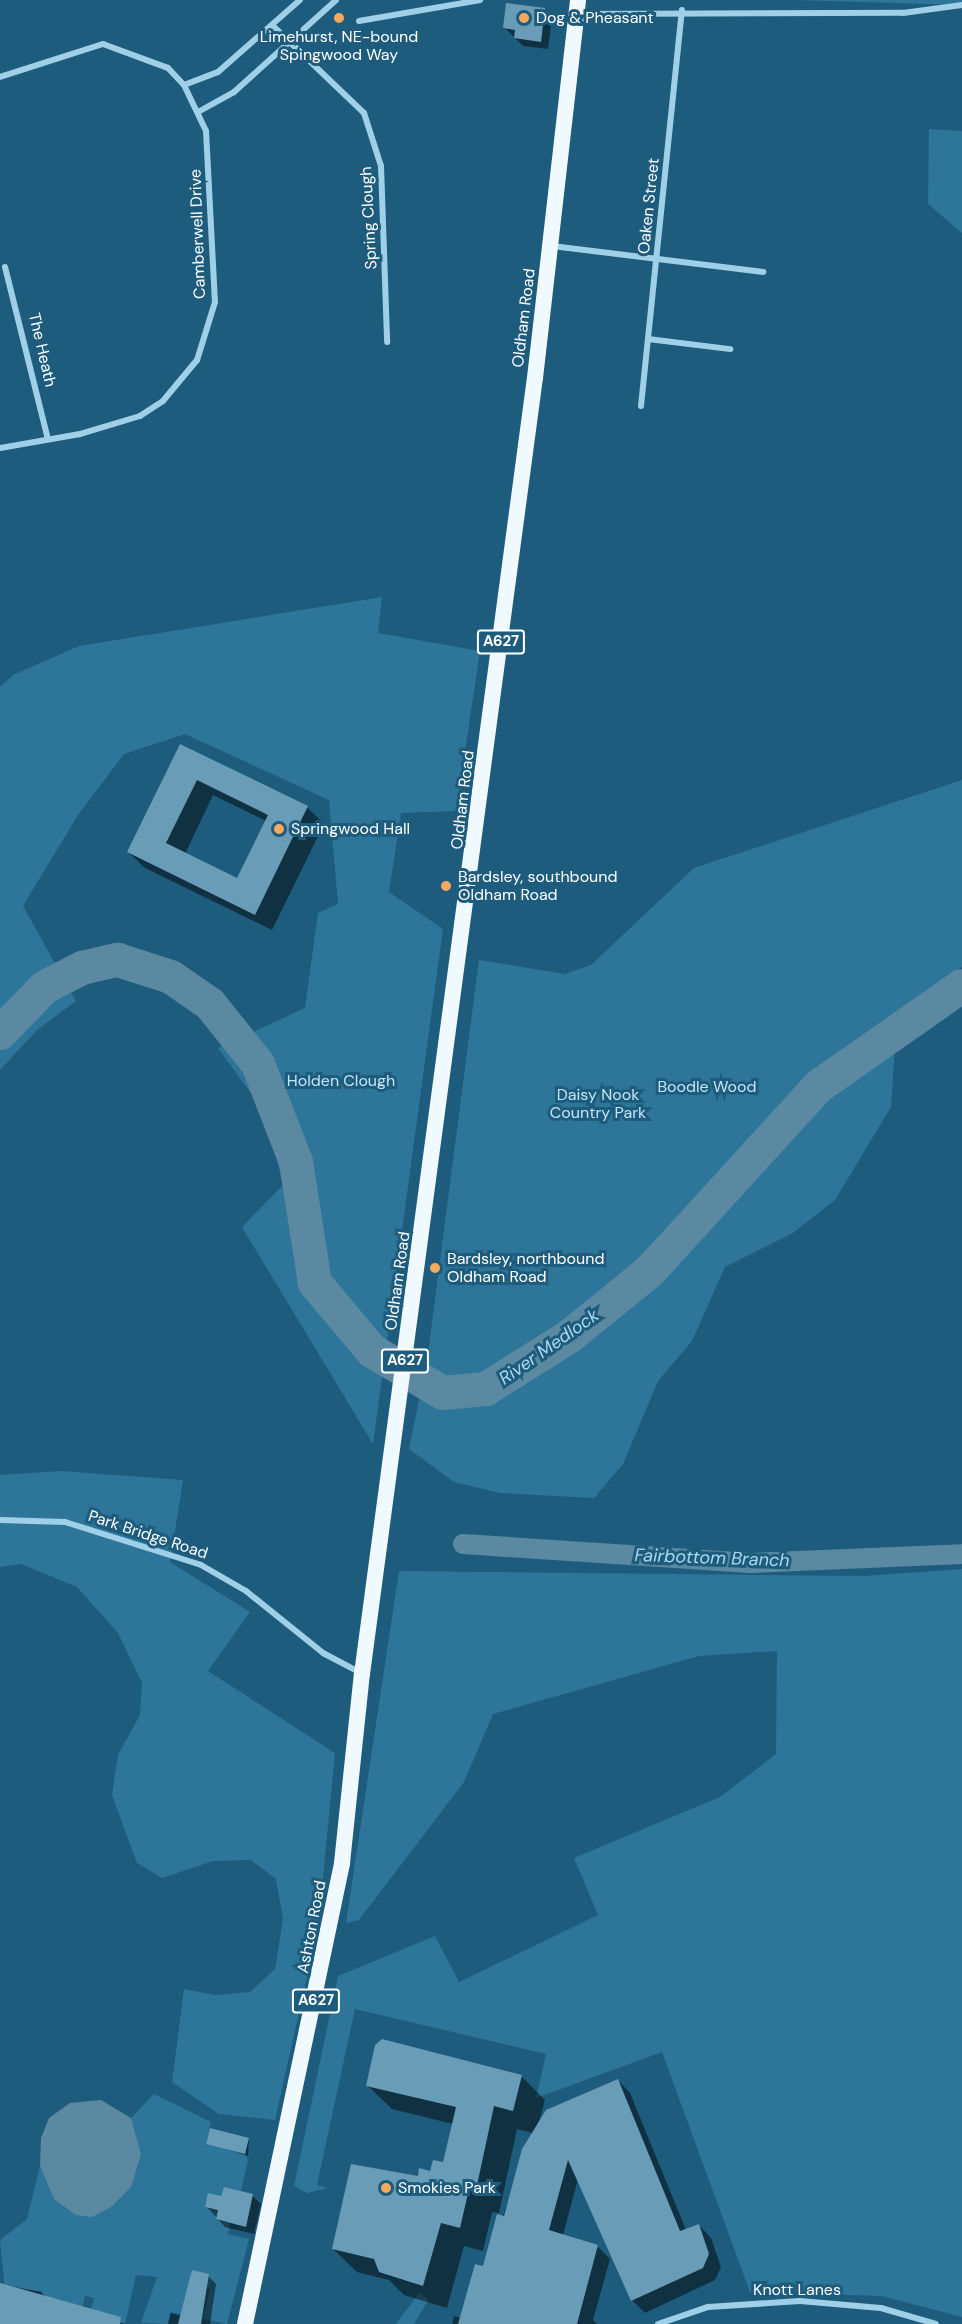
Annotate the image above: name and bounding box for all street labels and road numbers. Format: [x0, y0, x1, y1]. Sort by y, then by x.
street label: Oaken Street [634, 157, 664, 255]
street label: Spring Clough [357, 166, 381, 270]
street label: Camberwell Drive [186, 169, 210, 299]
street label: Oldham Road [508, 267, 540, 369]
street label: The Heath [24, 311, 60, 389]
road number: A627 [476, 630, 526, 654]
street label: Oldham Road [447, 749, 479, 851]
street label: Oldham Road [382, 1230, 414, 1332]
road number: A627 [380, 1349, 430, 1373]
street label: Park Bridge Road [86, 1507, 210, 1563]
street label: Ashton Road [294, 1879, 330, 1975]
road number: A627 [290, 1989, 342, 2013]
street label: Knott Lanes [753, 2280, 841, 2300]

